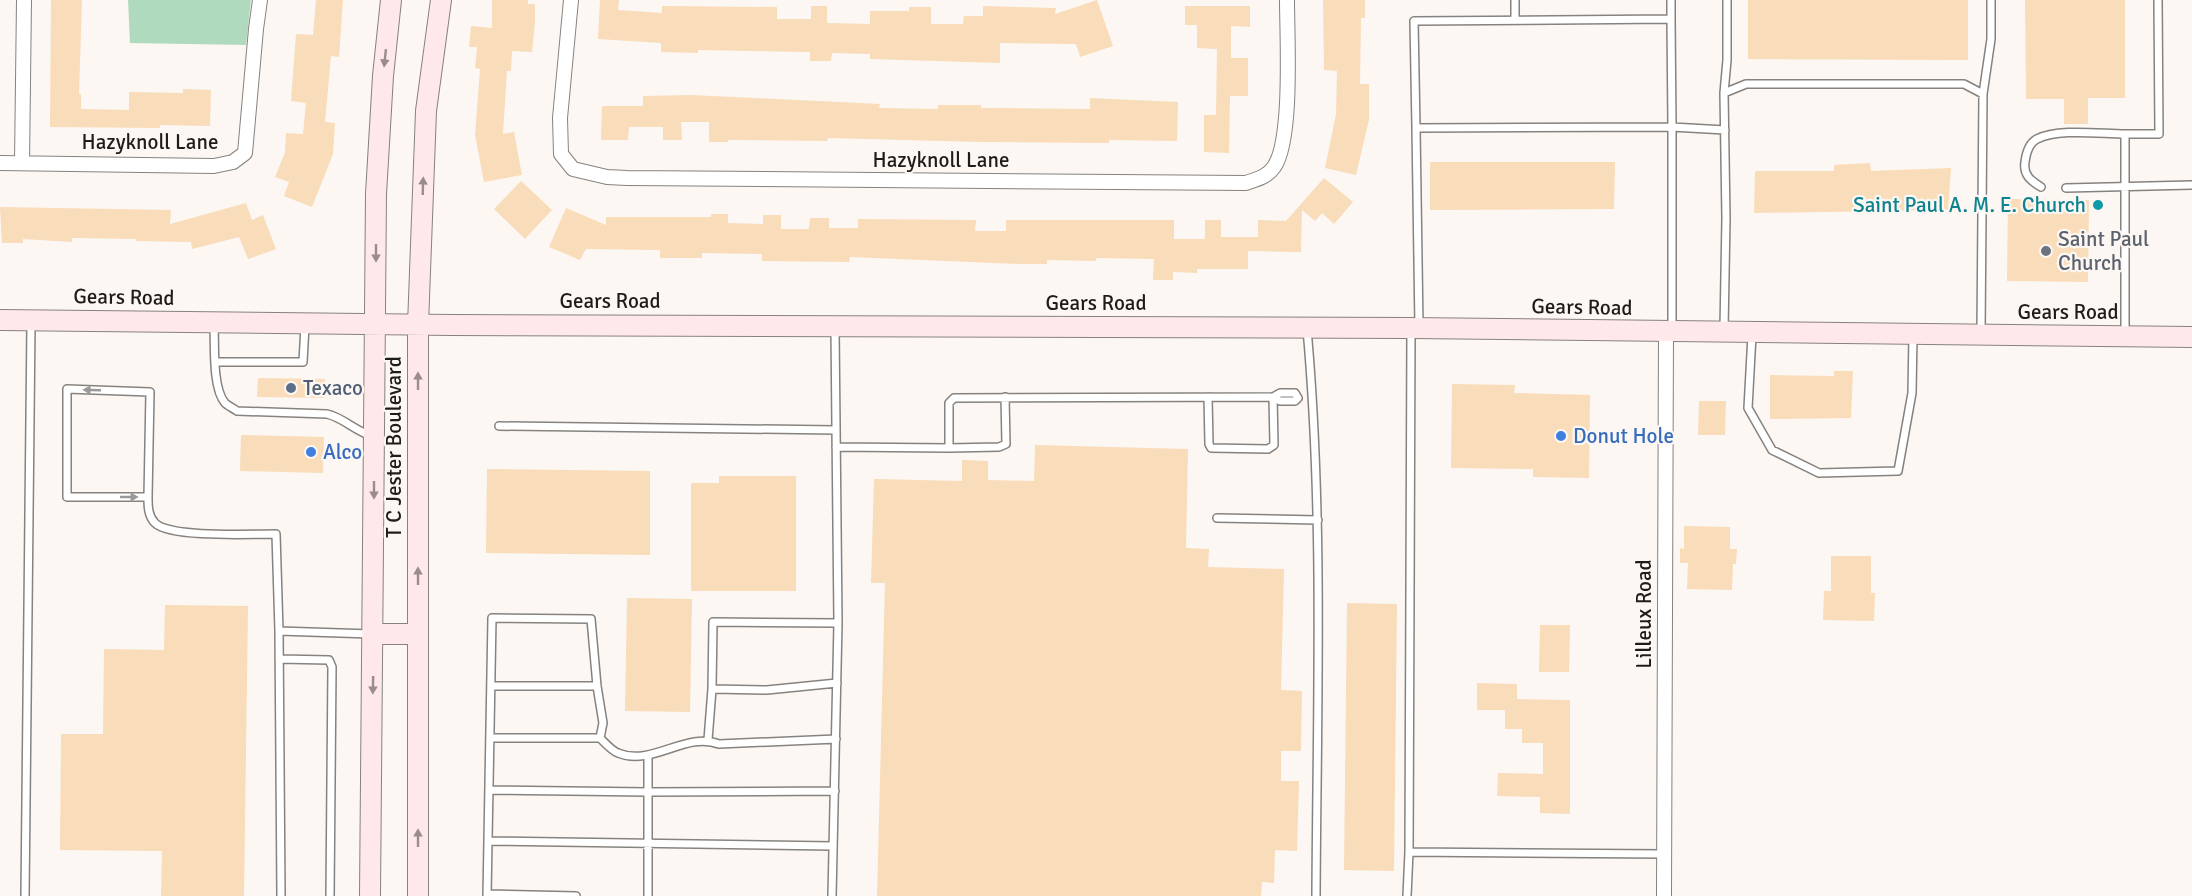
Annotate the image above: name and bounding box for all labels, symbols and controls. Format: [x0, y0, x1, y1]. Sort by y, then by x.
one-way arrow [380, 49, 390, 68]
street label: Hazyknoll Lane [81, 129, 219, 155]
street label: Hazyknoll Lane [872, 147, 1010, 173]
one-way arrow [418, 176, 427, 195]
place label: Saint Paul A. M. E. Church [1853, 192, 2086, 218]
marker: Saint Paul A. M. E. Church [2091, 198, 2105, 212]
place label: Saint Paul Church [2058, 226, 2149, 276]
one-way arrow [371, 243, 381, 262]
marker: Saint Paul Church [2039, 244, 2053, 258]
street label: Gears Road [73, 283, 175, 311]
street label: Gears Road [559, 288, 661, 314]
street label: Gears Road [1045, 290, 1147, 316]
street label: Gears Road [1531, 293, 1633, 321]
street label: Gears Road [2017, 299, 2119, 325]
street label: T C Jester Boulevard [381, 356, 407, 538]
one-way arrow [413, 371, 423, 390]
place label: Texaco [303, 375, 363, 401]
marker: Texaco [284, 381, 298, 395]
one-way arrow [82, 385, 101, 394]
place label: Donut Hole [1573, 423, 1674, 449]
marker: Donut Hole [1554, 429, 1568, 443]
place label: Alco [323, 439, 362, 465]
marker: Alco [304, 445, 318, 459]
one-way arrow [369, 480, 379, 499]
one-way arrow [119, 492, 138, 502]
street label: Lilleux Road [1631, 559, 1657, 669]
one-way arrow [413, 566, 423, 585]
one-way arrow [368, 675, 378, 694]
one-way arrow [413, 828, 423, 847]

